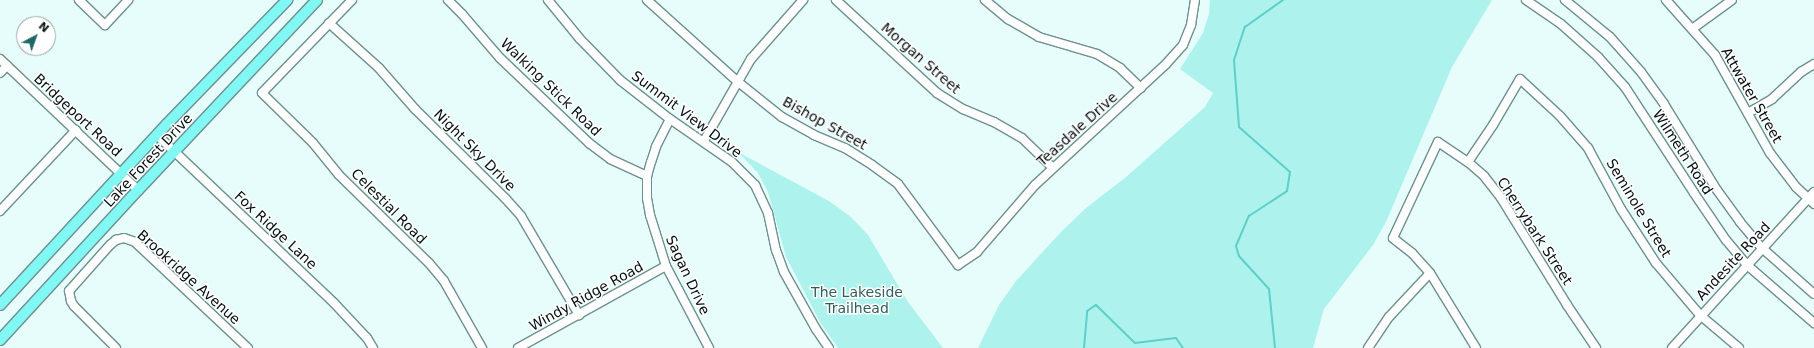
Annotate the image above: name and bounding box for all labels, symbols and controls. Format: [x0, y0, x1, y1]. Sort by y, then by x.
north arrow [16, 16, 56, 56]
text: N [36, 19, 51, 35]
street label: Morgan Street [878, 19, 964, 97]
street label: Walking Stick Road [497, 35, 605, 139]
street label: Attwater Street [1718, 44, 1786, 146]
street label: Summit View Drive [628, 67, 746, 161]
street label: Bridgeport Road [31, 70, 125, 160]
street label: Teasdale Drive [1033, 88, 1121, 170]
street label: Bishop Street [780, 93, 870, 153]
street label: Night Sky Drive [431, 106, 519, 194]
street label: Wilmeth Road [1649, 107, 1717, 197]
street label: Lake Forest Drive [100, 110, 196, 210]
street label: Seminole Street [1603, 156, 1675, 260]
street label: Celestial Road [348, 165, 430, 247]
street label: Cherrybark Street [1494, 174, 1576, 288]
street label: Fox Ridge Lane [231, 187, 321, 273]
street label: Andesite Road [1692, 218, 1774, 304]
street label: Brookridge Avenue [134, 226, 244, 328]
street label: Sagan Drive [662, 233, 714, 317]
street label: Windy Ridge Road [526, 258, 646, 334]
park label: The Lakeside Trailhead [811, 284, 903, 316]

